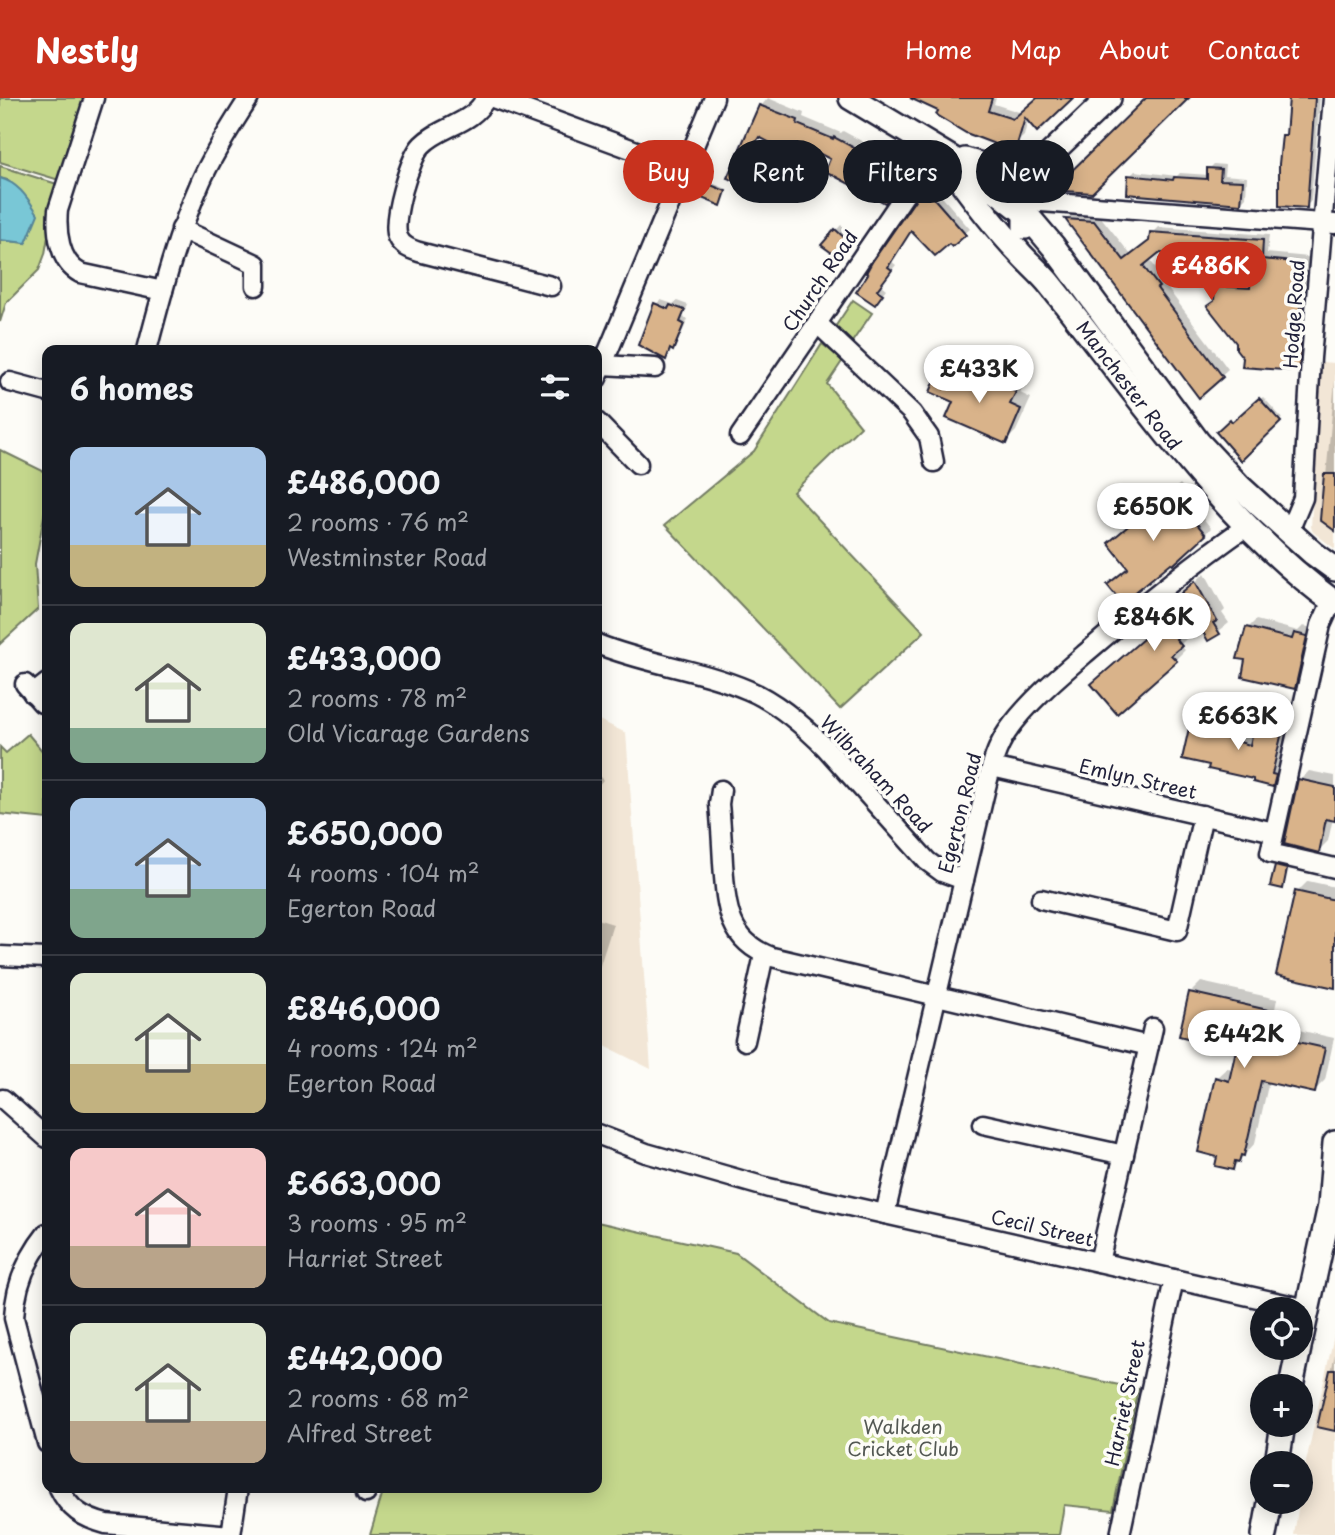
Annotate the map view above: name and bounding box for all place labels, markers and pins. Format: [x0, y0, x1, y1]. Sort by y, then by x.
pin: £486K [1162, 242, 1260, 302]
pin: £433K [930, 345, 1028, 405]
pin: £650K [1104, 484, 1202, 543]
pin: £846K [1105, 594, 1203, 653]
pin: £663K [1189, 692, 1287, 752]
pin: £442K [1195, 1010, 1293, 1070]

